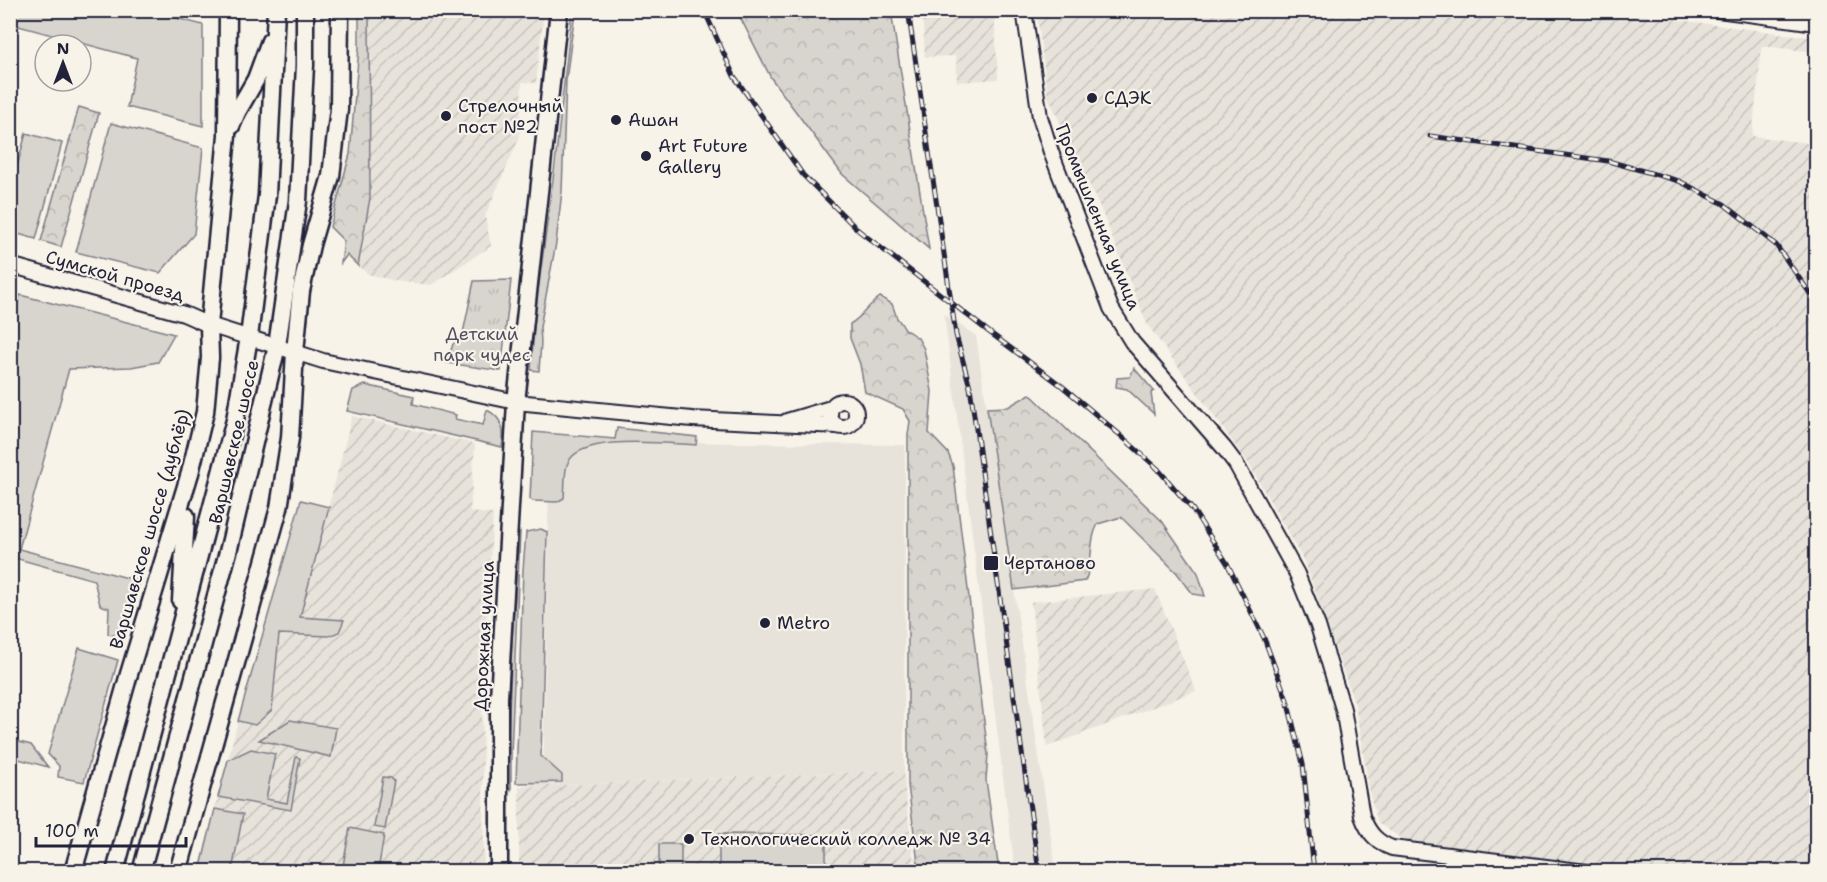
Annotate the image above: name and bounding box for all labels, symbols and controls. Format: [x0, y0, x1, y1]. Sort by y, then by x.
north arrow [33, 33, 93, 93]
text: N [57, 38, 69, 59]
place label: СДЭК [1104, 86, 1152, 110]
marker: СДЭК [1085, 91, 1099, 105]
place label: Стрелочный пост №2 [458, 94, 563, 139]
place label: Ашан [628, 108, 679, 132]
marker: Стрелочный пост №2 [439, 109, 453, 123]
marker: Ашан [609, 113, 623, 127]
street label: Промышленная улица [1050, 120, 1146, 314]
place label: Art Future Gallery [658, 134, 748, 179]
marker: Art Future Gallery [639, 149, 653, 163]
street label: Сумской проезд [43, 245, 188, 307]
park label: Детский парк чудес [433, 322, 531, 367]
street label: Варшавское шоссе [203, 358, 265, 526]
street label: Варшавское шоссе (дублёр) [104, 406, 196, 652]
place label: Чертаново [1004, 551, 1096, 575]
marker: Чертаново [982, 554, 1000, 572]
street label: Дорожная улица [468, 560, 500, 712]
place label: Metro [777, 611, 830, 635]
marker: Metro [758, 616, 772, 630]
scale bar [36, 810, 186, 848]
text: 100 m [45, 819, 99, 843]
place label: Технологический колледж № 34 [701, 827, 991, 851]
marker: Технологический колледж № 34 [682, 832, 696, 846]

